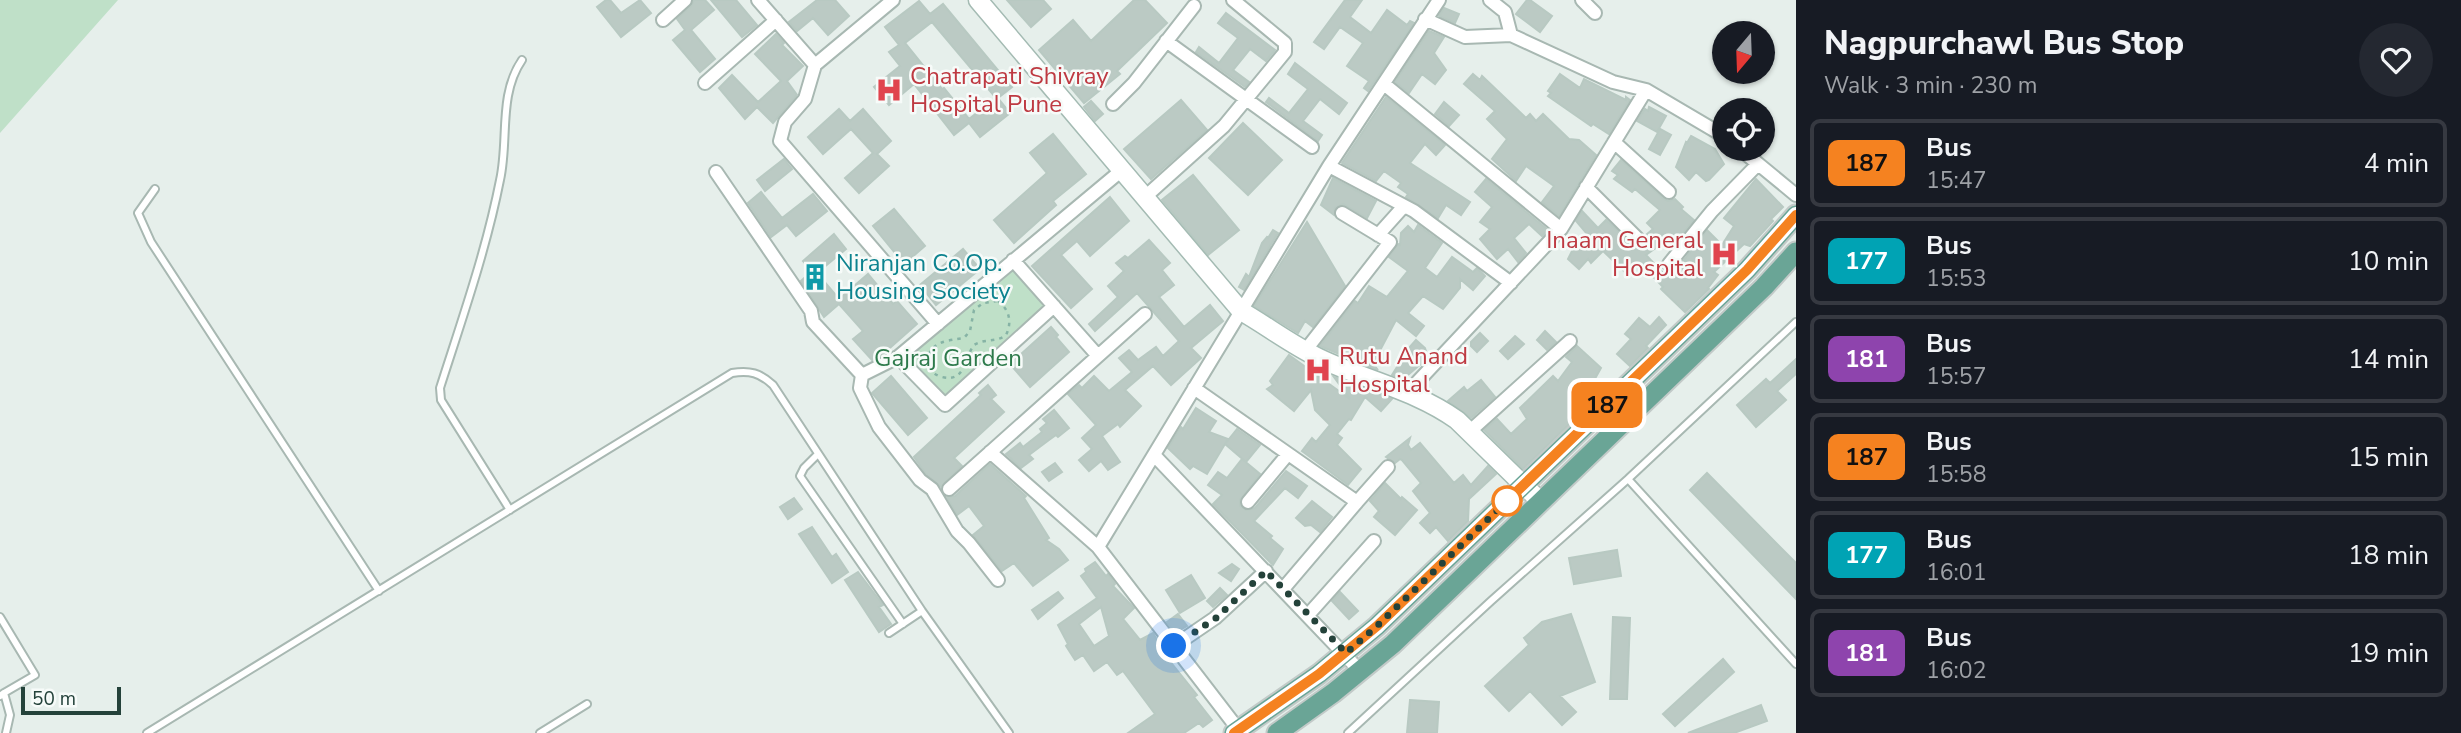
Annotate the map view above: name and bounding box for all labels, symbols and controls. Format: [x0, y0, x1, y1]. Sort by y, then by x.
north arrow [1712, 21, 1774, 84]
map controls [1712, 21, 1775, 161]
text: Nagpurchawl Bus Stop [1824, 21, 2184, 66]
button: heart [2359, 23, 2433, 97]
place label: Chatrapati Shivray Hospital Pune [910, 60, 1109, 120]
text: Walk · 3 min · 230 m [1824, 70, 2037, 101]
hospital icon: Chatrapati Shivray Hospital Pune [874, 75, 904, 105]
button: locate [1712, 98, 1775, 161]
text: Bus [1926, 130, 1972, 165]
text: 4 min [2364, 146, 2429, 181]
text: 187 [1845, 147, 1888, 179]
text: 15:47 [1926, 165, 1986, 196]
place label: Inaam General Hospital [1546, 224, 1703, 284]
text: Bus [1926, 228, 1972, 263]
hospital icon: Inaam General Hospital [1709, 239, 1739, 269]
text: 10 min [2348, 244, 2429, 279]
text: 177 [1845, 245, 1888, 277]
place label: Niranjan Co.Op. Housing Society [836, 247, 1011, 307]
building icon: Niranjan Co.Op. Housing Society [800, 262, 830, 292]
text: 15:53 [1926, 263, 1986, 294]
text: Bus [1926, 326, 1972, 361]
place label: Rutu Anand Hospital [1339, 340, 1468, 400]
park label: Gajraj Garden [874, 342, 1022, 374]
text: 14 min [2348, 342, 2429, 377]
text: 181 [1845, 343, 1888, 375]
hospital icon: Rutu Anand Hospital [1303, 355, 1333, 385]
text: 15:57 [1926, 361, 1986, 392]
line badge: 187 [1567, 382, 1647, 428]
text: 187 [1585, 389, 1629, 421]
text: Bus [1926, 424, 1972, 459]
text: 15 min [2348, 440, 2429, 475]
text: 187 [1845, 441, 1888, 473]
text: 15:58 [1926, 459, 1986, 490]
unlabelled marker [1492, 486, 1522, 516]
text: Bus [1926, 522, 1972, 557]
text: 18 min [2348, 538, 2429, 573]
text: 177 [1845, 539, 1888, 571]
text: 16:01 [1926, 557, 1986, 588]
text: Bus [1926, 620, 1972, 655]
your location [1156, 628, 1191, 663]
text: 19 min [2348, 636, 2429, 671]
text: 181 [1845, 637, 1888, 669]
text: 16:02 [1926, 655, 1986, 686]
scale bar [21, 684, 121, 716]
text: 50 m [32, 686, 76, 712]

